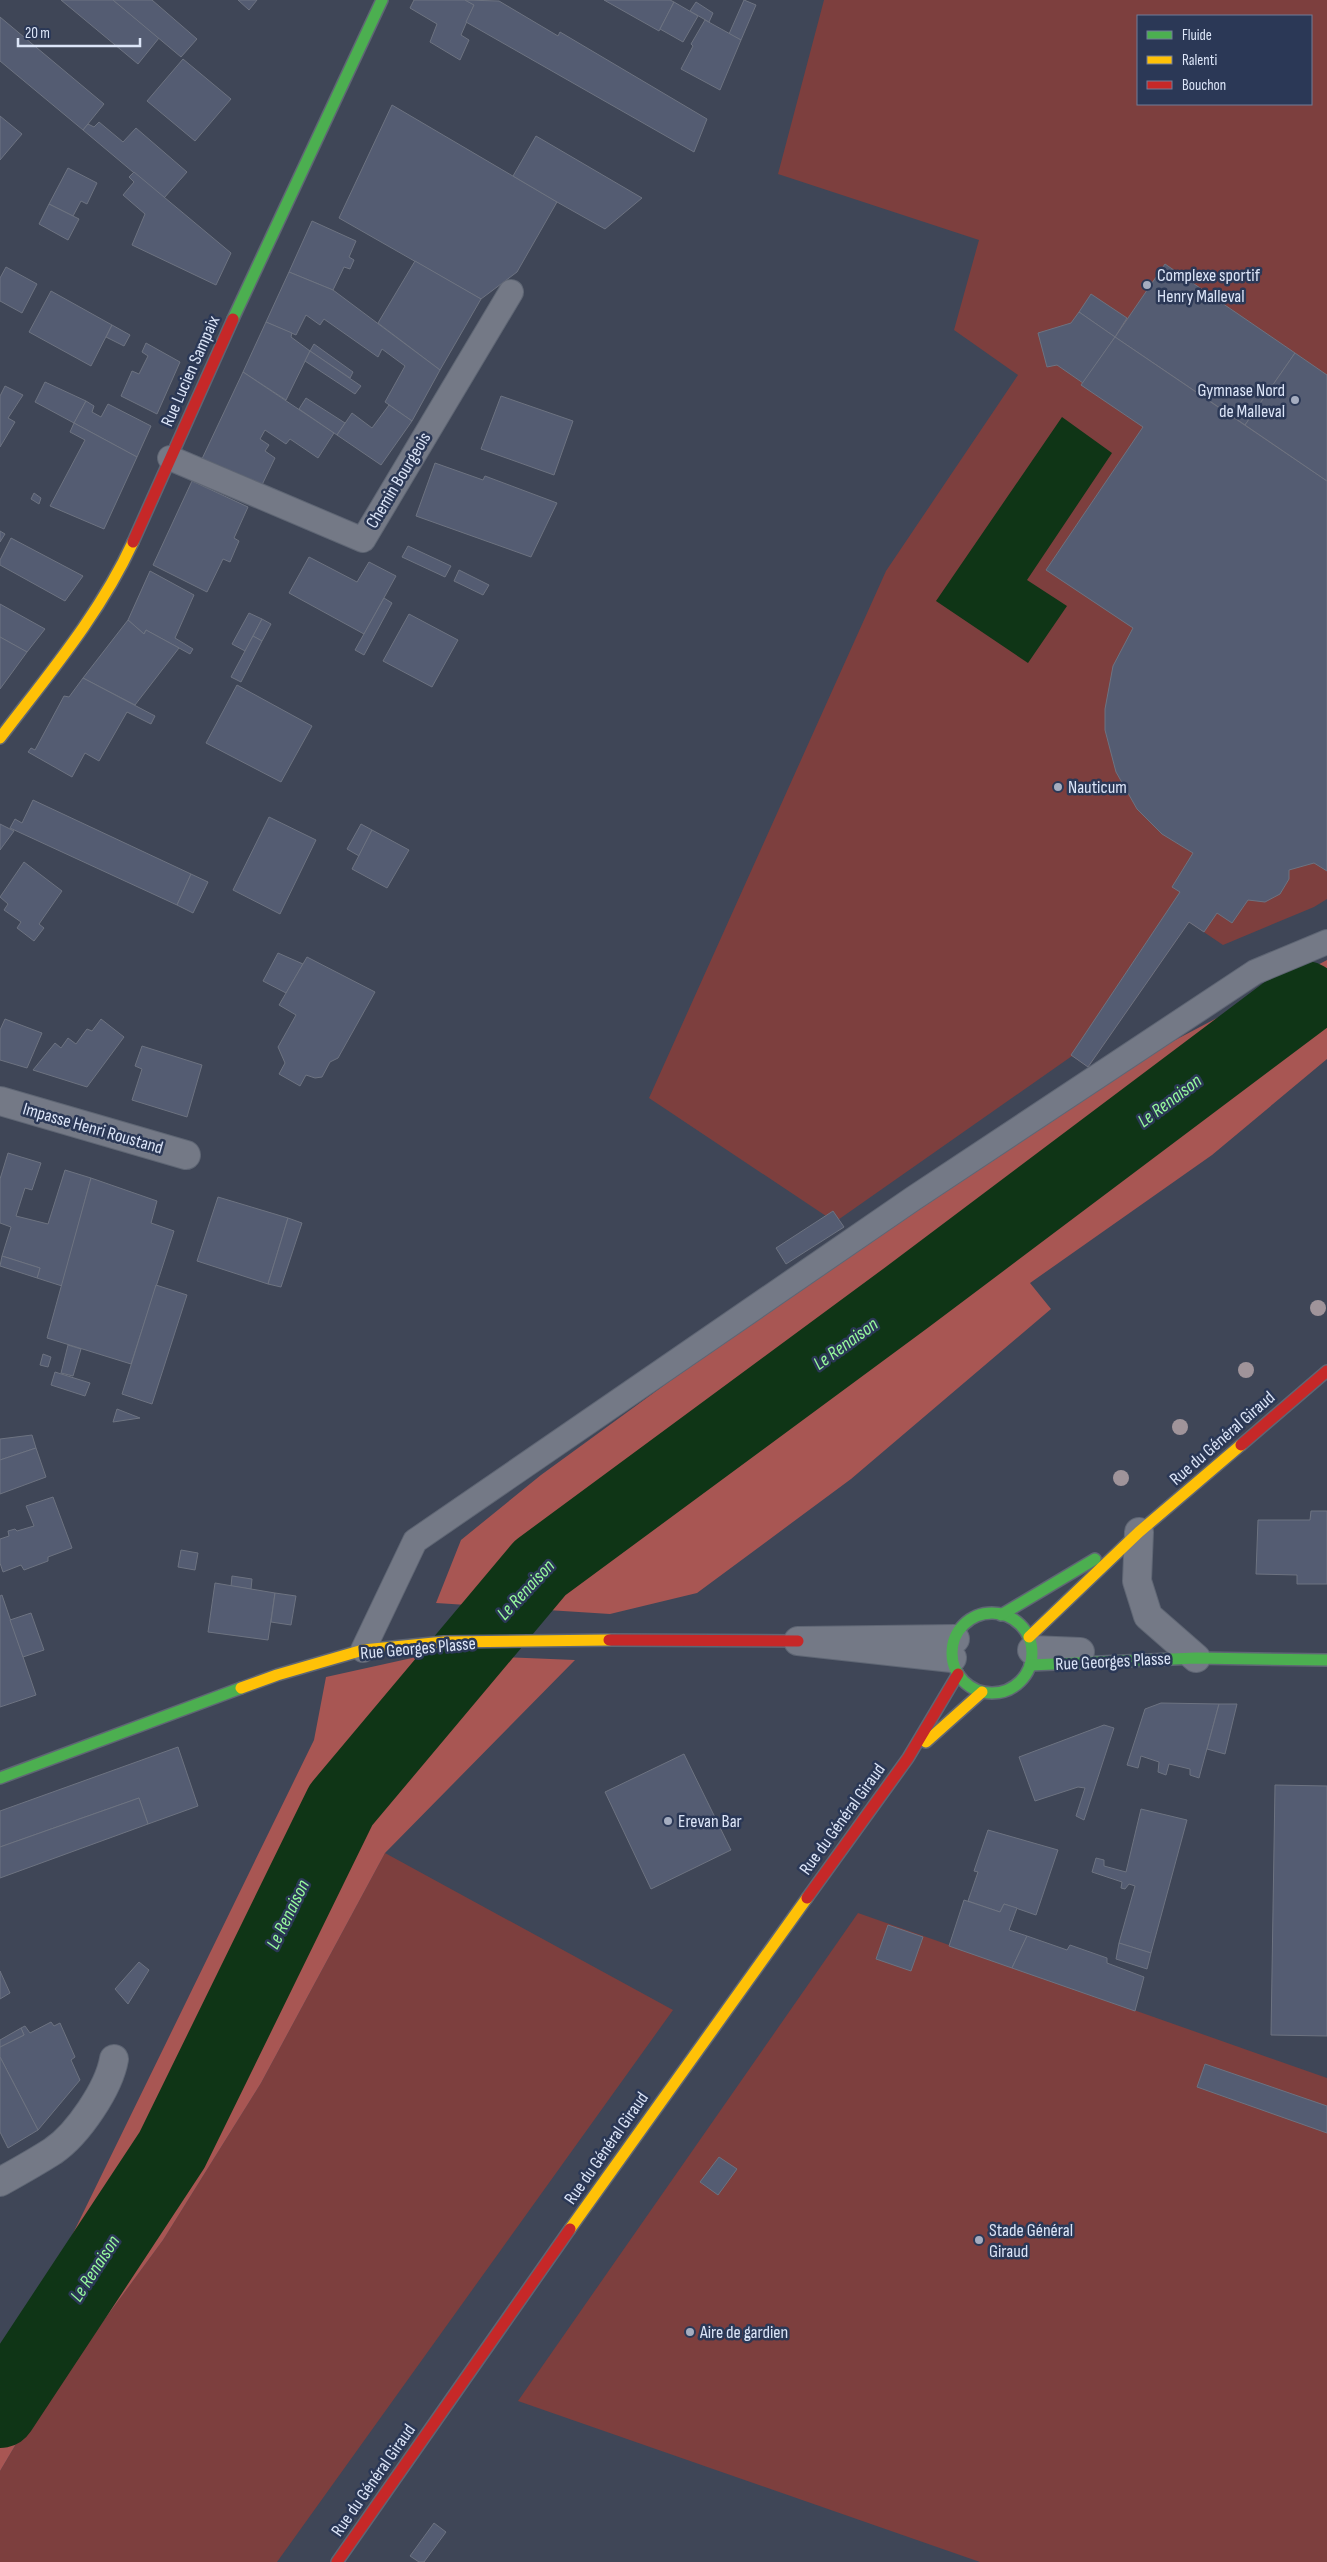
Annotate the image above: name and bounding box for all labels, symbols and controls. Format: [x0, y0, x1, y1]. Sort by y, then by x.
scale bar [18, 15, 140, 47]
legend [1137, 15, 1312, 105]
text: 20 m [25, 24, 50, 43]
text: Fluide [1182, 26, 1212, 45]
text: Ralenti [1182, 51, 1217, 70]
text: Bouchon [1182, 76, 1226, 95]
place label: Complexe sportif Henry Malleval [1157, 265, 1261, 307]
marker: Complexe sportif Henry Malleval [1141, 279, 1153, 291]
street label: Rue Lucien Sampaix [157, 312, 224, 430]
place label: Gymnase Nord de Malleval [1198, 380, 1285, 422]
marker: Gymnase Nord de Malleval [1289, 394, 1301, 406]
street label: Chemin Bourgeois [361, 428, 435, 532]
place label: Nauticum [1068, 777, 1127, 798]
marker: Nauticum [1052, 781, 1064, 793]
water label: Le Renaison [1133, 1070, 1207, 1133]
street label: Impasse Henri Roustand [20, 1098, 165, 1159]
water label: Le Renaison [809, 1313, 883, 1375]
street label: Rue du Général Giraud [1166, 1387, 1279, 1490]
water label: Le Renaison [492, 1555, 560, 1625]
street label: Rue Georges Plasse [359, 1633, 477, 1664]
street label: Rue Georges Plasse [1055, 1648, 1171, 1675]
street label: Rue du Général Giraud [795, 1760, 890, 1879]
place label: Erevan Bar [678, 1811, 742, 1832]
marker: Erevan Bar [662, 1815, 674, 1827]
water label: Le Renaison [262, 1876, 315, 1953]
street label: Rue du Général Giraud [560, 2088, 653, 2208]
place label: Stade Général Giraud [989, 2220, 1073, 2262]
water label: Le Renaison [65, 2231, 125, 2306]
marker: Stade Général Giraud [973, 2234, 985, 2246]
place label: Aire de gardien [699, 2322, 788, 2343]
marker: Aire de gardien [684, 2326, 696, 2338]
street label: Rue du Général Giraud [327, 2420, 420, 2540]

